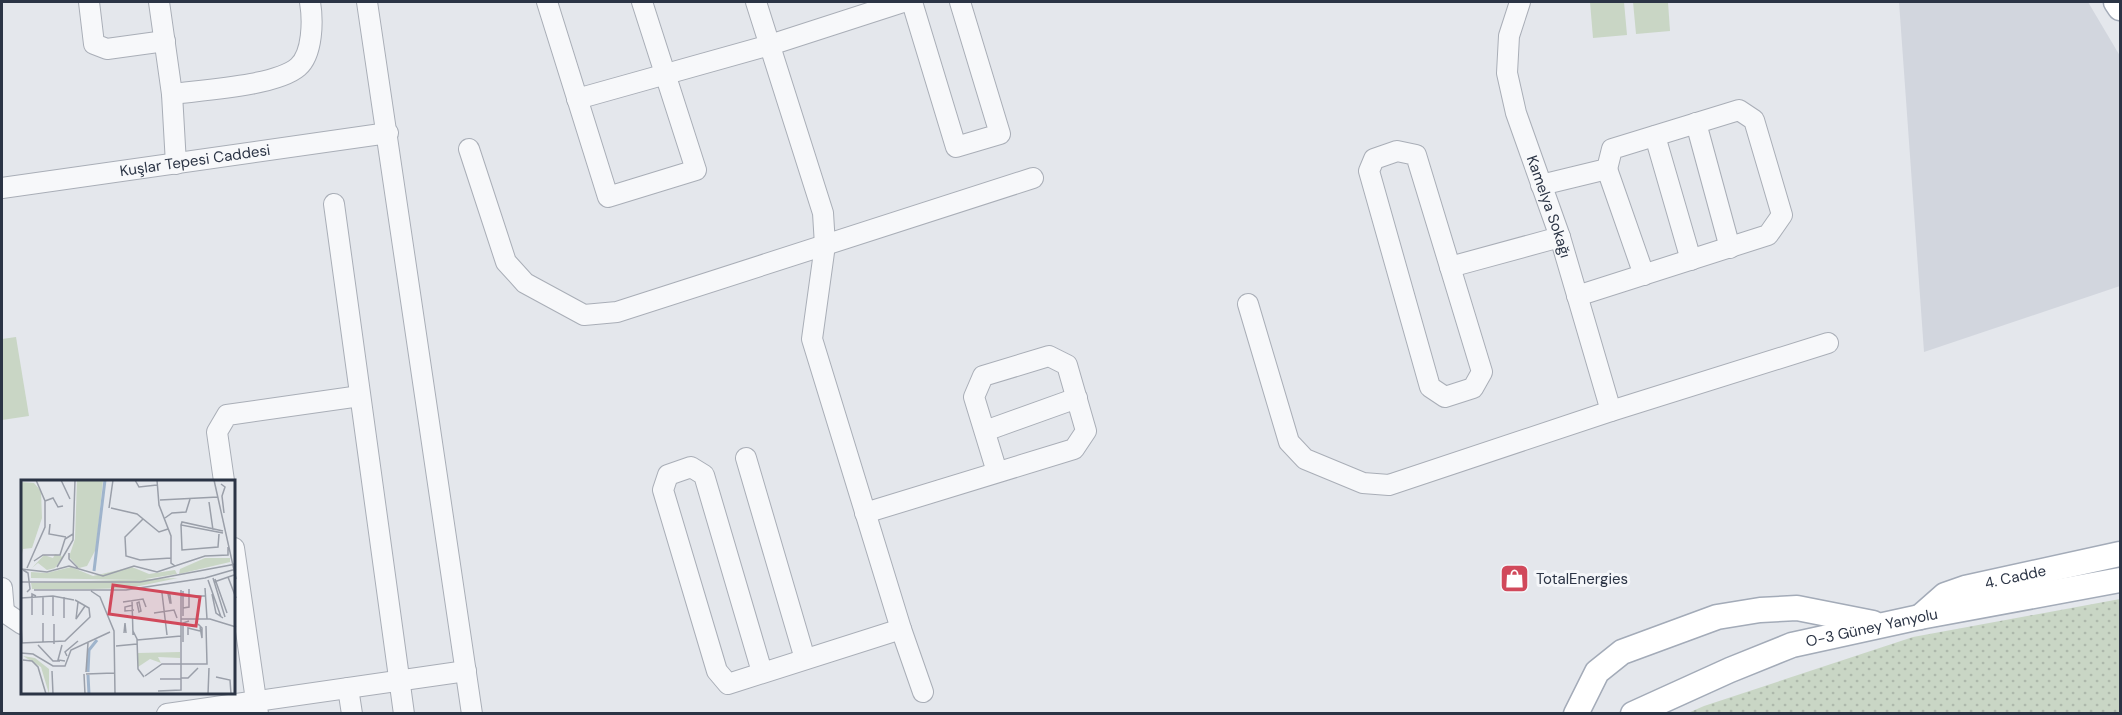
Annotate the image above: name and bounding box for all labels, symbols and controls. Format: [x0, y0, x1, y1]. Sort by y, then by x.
street label: Kuşlar Tepesi Caddesi [118, 140, 272, 181]
street label: Kamelya Sokağı [1522, 153, 1576, 260]
inset map [21, 480, 236, 694]
street label: 4. Cadde [1983, 561, 2048, 593]
shop icon: TotalEnergies [1499, 563, 1531, 595]
place label: TotalEnergies [1536, 569, 1628, 589]
street label: O-3 Güney Yanyolu [1804, 604, 1939, 652]

